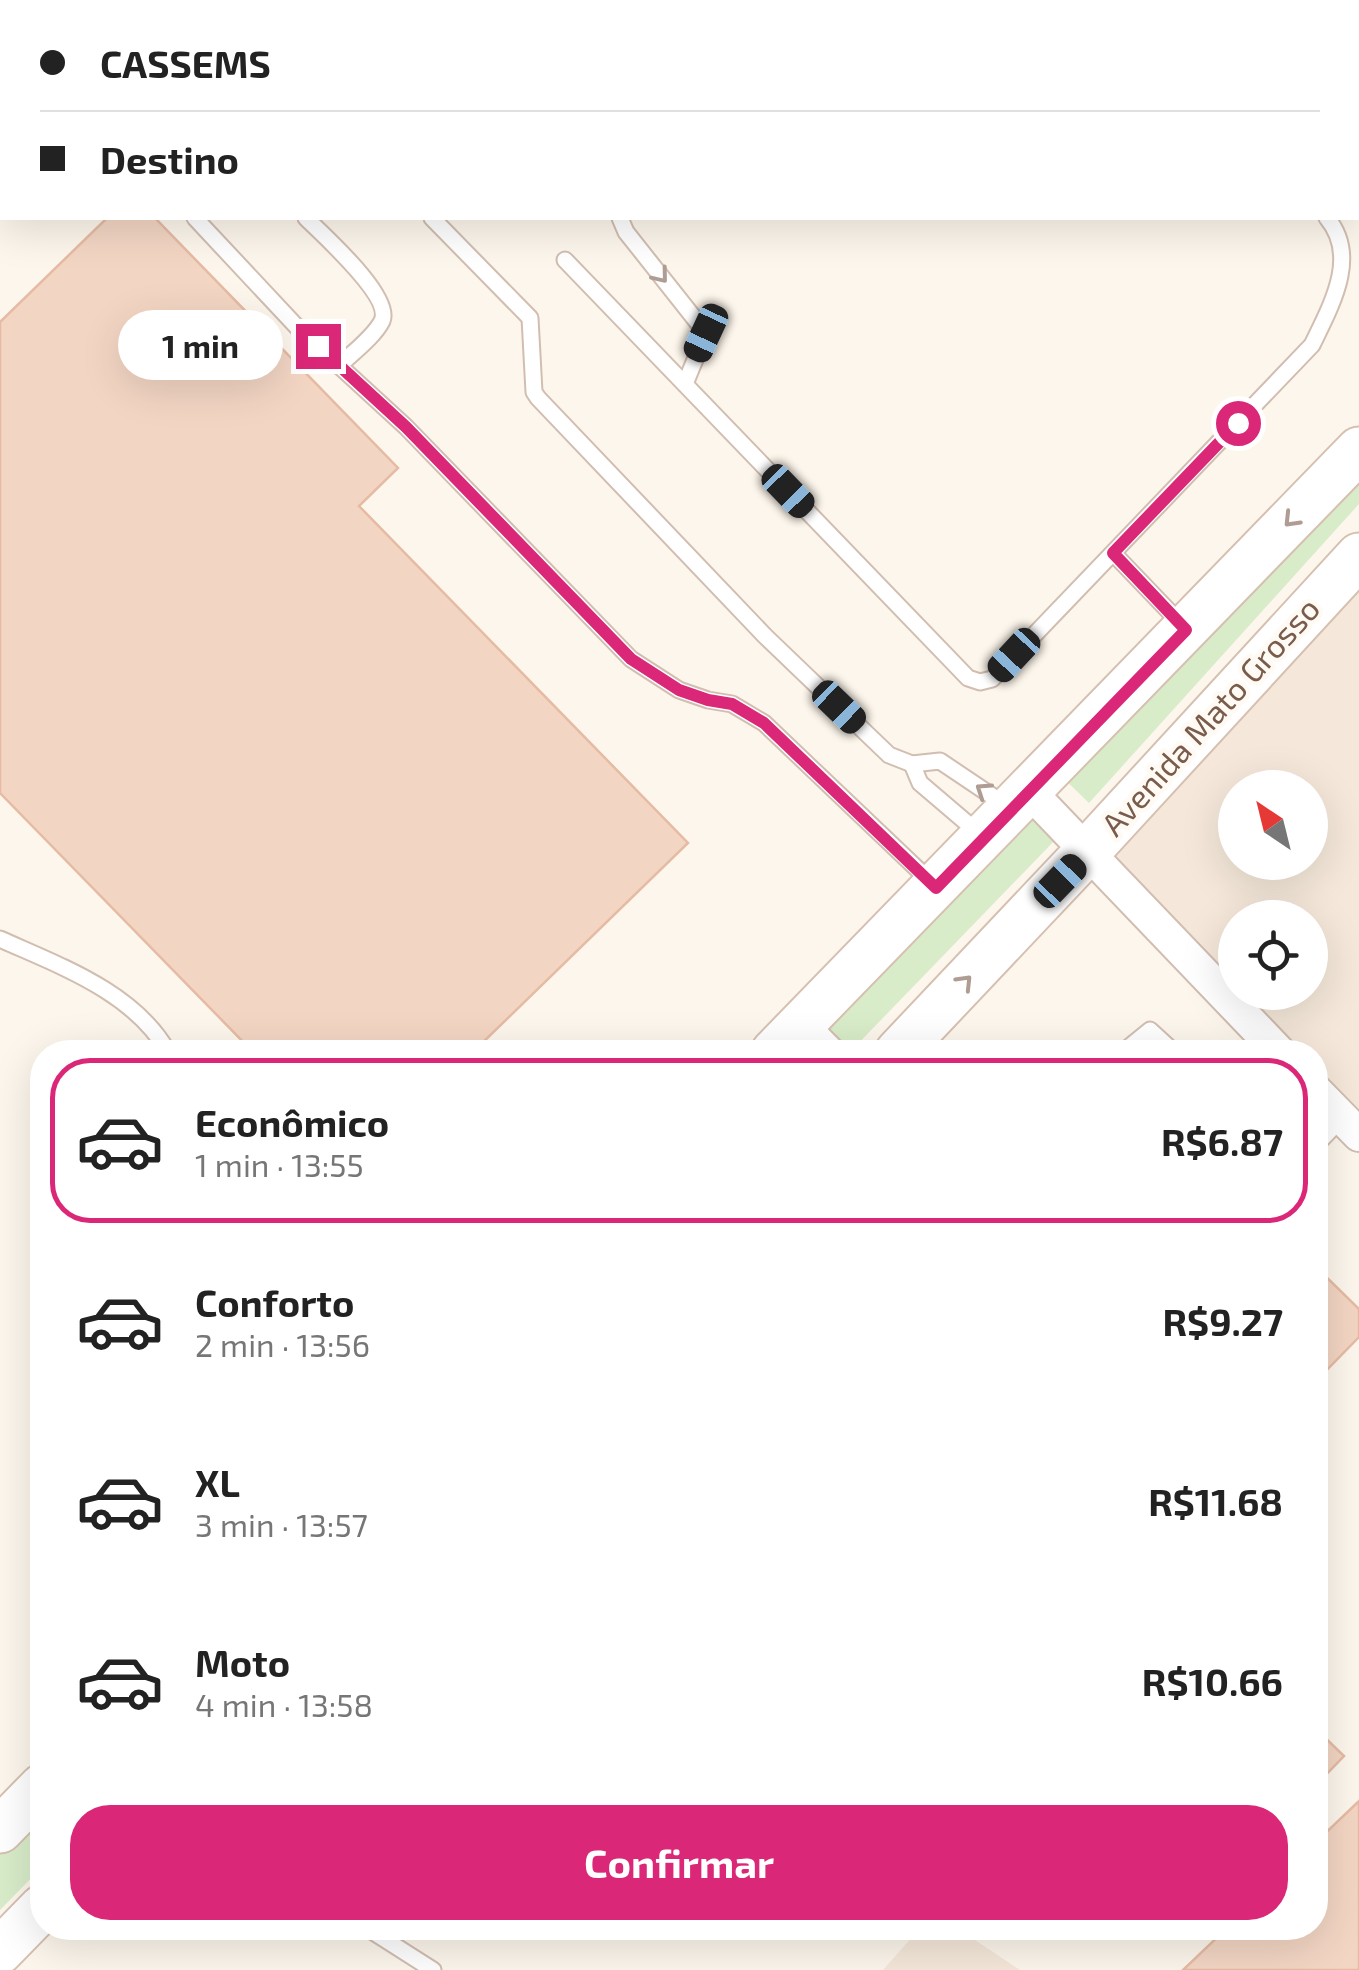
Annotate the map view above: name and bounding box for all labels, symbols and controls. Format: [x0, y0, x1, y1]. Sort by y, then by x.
text: CASSEMS [100, 40, 271, 86]
text: Destino [100, 136, 239, 182]
one-way arrow [649, 265, 667, 283]
car [680, 299, 732, 367]
callout: 1 min [118, 311, 283, 381]
route end [296, 324, 341, 369]
text: 1 min [162, 326, 239, 364]
route start [1216, 401, 1261, 446]
car [756, 459, 820, 523]
one-way arrow [1285, 509, 1303, 527]
street label: Avenida Mato Grosso [1093, 589, 1326, 843]
car [983, 623, 1045, 687]
car [807, 675, 871, 739]
north arrow [1218, 770, 1328, 880]
map controls [1218, 770, 1328, 1010]
one-way arrow [975, 783, 993, 802]
car [1028, 849, 1092, 913]
button: locate [1218, 900, 1328, 1010]
one-way arrow [953, 975, 971, 993]
icon: car [75, 1096, 165, 1186]
text: Econômico [195, 1099, 389, 1145]
text: R$6.87 [1161, 1118, 1283, 1164]
text: 1 min · 13:55 [195, 1145, 364, 1183]
icon: car [75, 1276, 165, 1366]
text: Conforto [195, 1279, 354, 1325]
text: R$9.27 [1163, 1298, 1283, 1344]
text: 2 min · 13:56 [195, 1325, 370, 1363]
icon: car [75, 1456, 165, 1546]
text: XL [195, 1459, 240, 1505]
text: R$11.68 [1148, 1478, 1283, 1524]
text: 3 min · 13:57 [195, 1505, 368, 1543]
icon: car [75, 1636, 165, 1726]
text: Moto [195, 1639, 290, 1685]
text: R$10.66 [1142, 1658, 1283, 1704]
text: 4 min · 13:58 [195, 1685, 373, 1723]
button: Confirmar [70, 1805, 1288, 1920]

